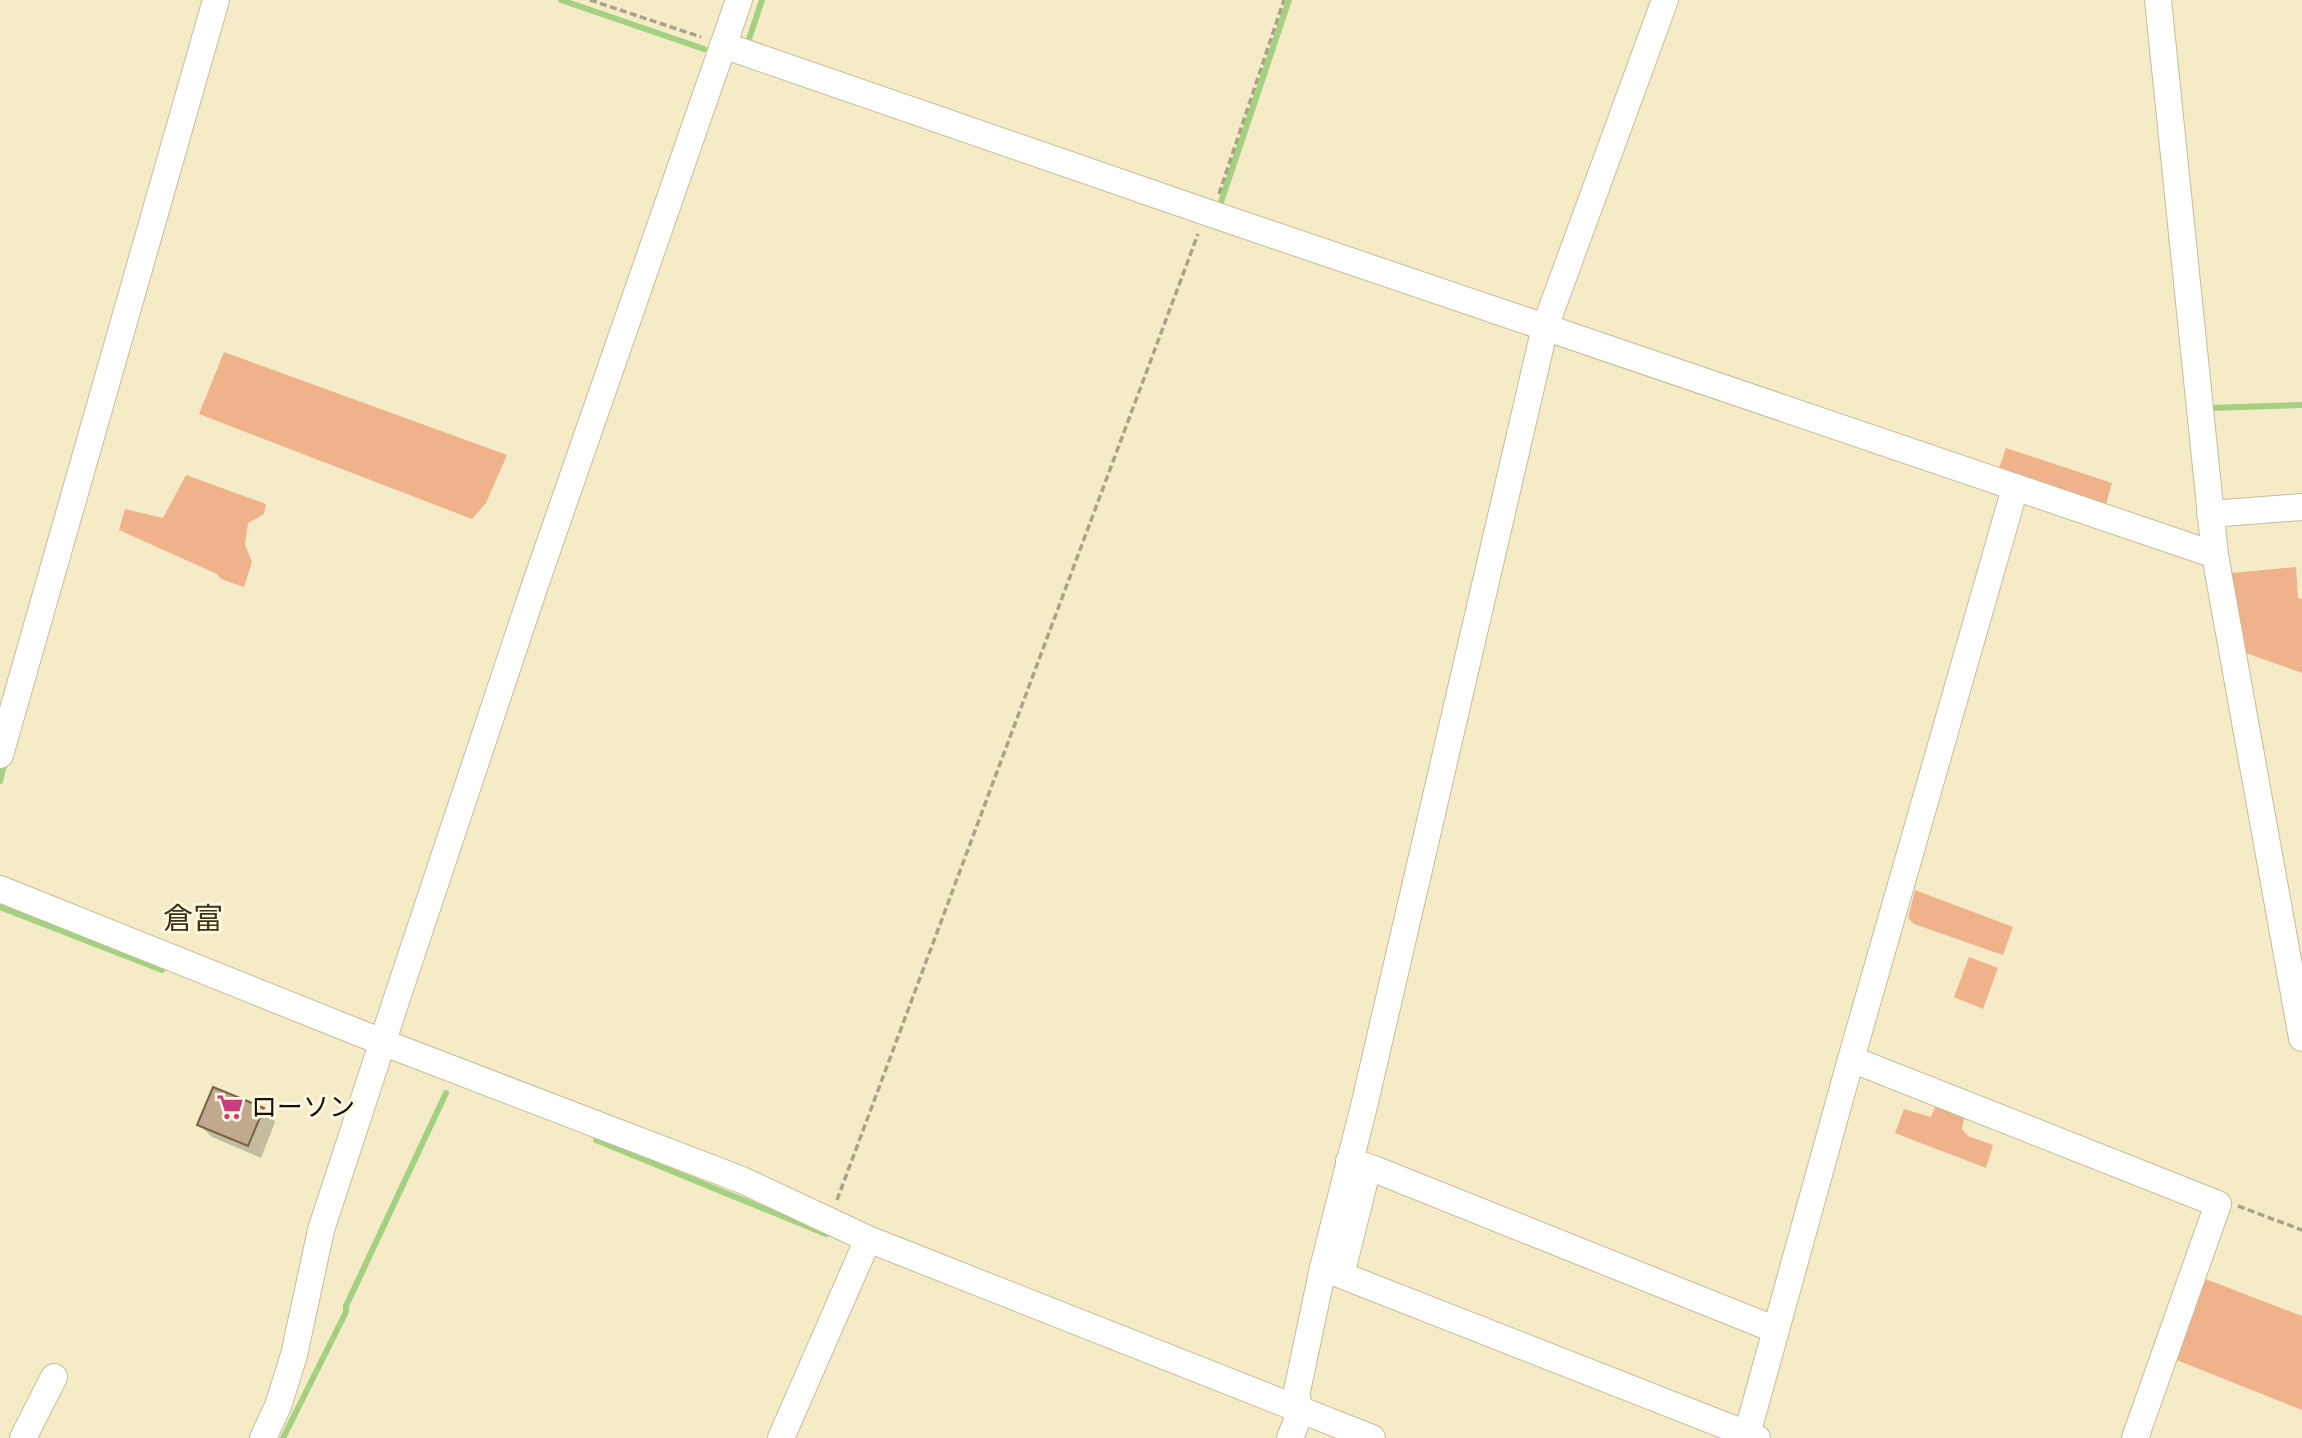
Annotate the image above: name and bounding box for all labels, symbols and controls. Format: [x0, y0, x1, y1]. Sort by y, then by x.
district label: 倉富 [163, 899, 223, 935]
place label: ローソン [251, 1090, 355, 1121]
supermarket icon: ローソン [215, 1092, 245, 1122]

